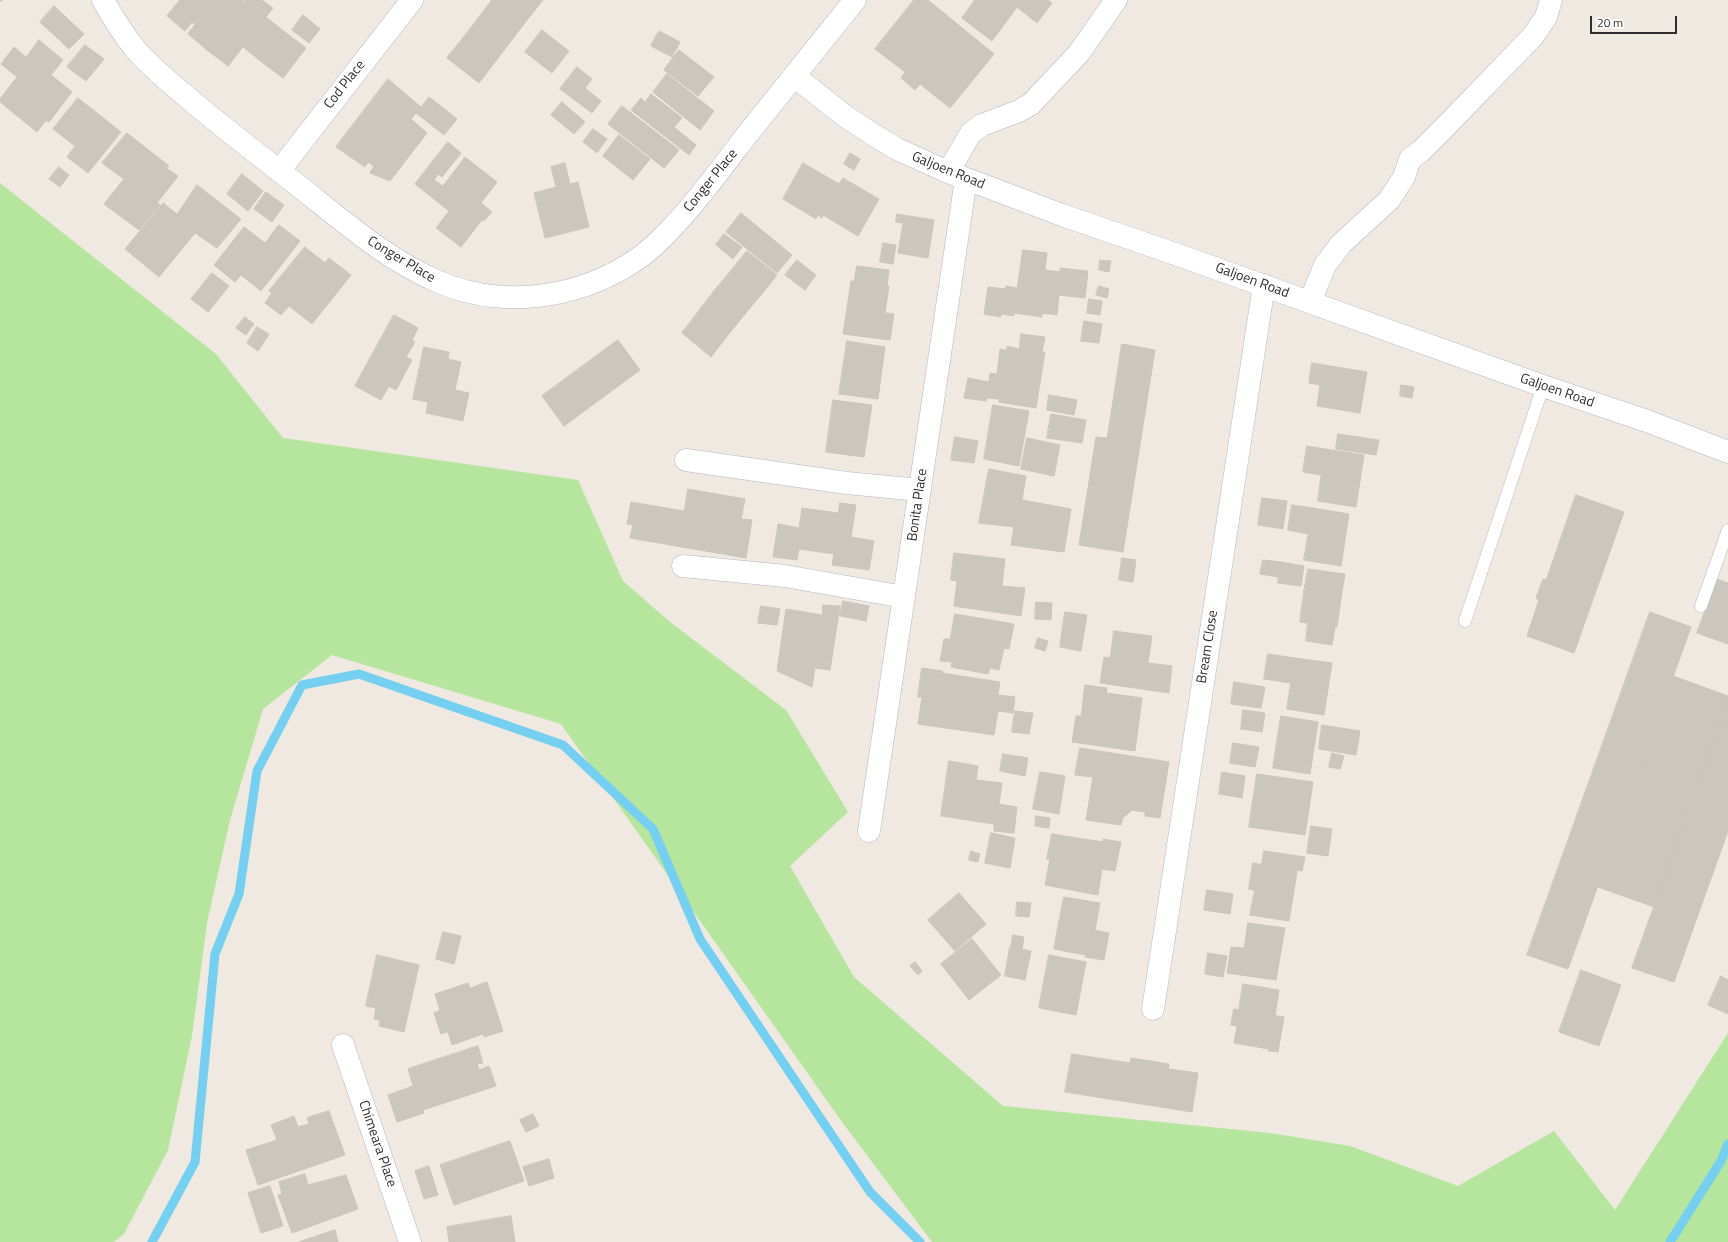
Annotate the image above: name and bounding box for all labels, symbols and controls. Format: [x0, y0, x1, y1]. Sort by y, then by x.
scale bar [1592, 8, 1679, 34]
text: 20 m [1597, 13, 1623, 32]
street label: Cod Place [321, 57, 369, 113]
street label: Conger Place [680, 146, 742, 216]
street label: Galjoen Road [909, 149, 987, 193]
street label: Conger Place [364, 233, 438, 287]
street label: Galjoen Road [1213, 260, 1291, 302]
street label: Galjoen Road [1518, 370, 1596, 412]
street label: Bonita Place [905, 468, 931, 542]
street label: Bream Close [1194, 609, 1222, 685]
street label: Chimeara Place [354, 1098, 400, 1190]

